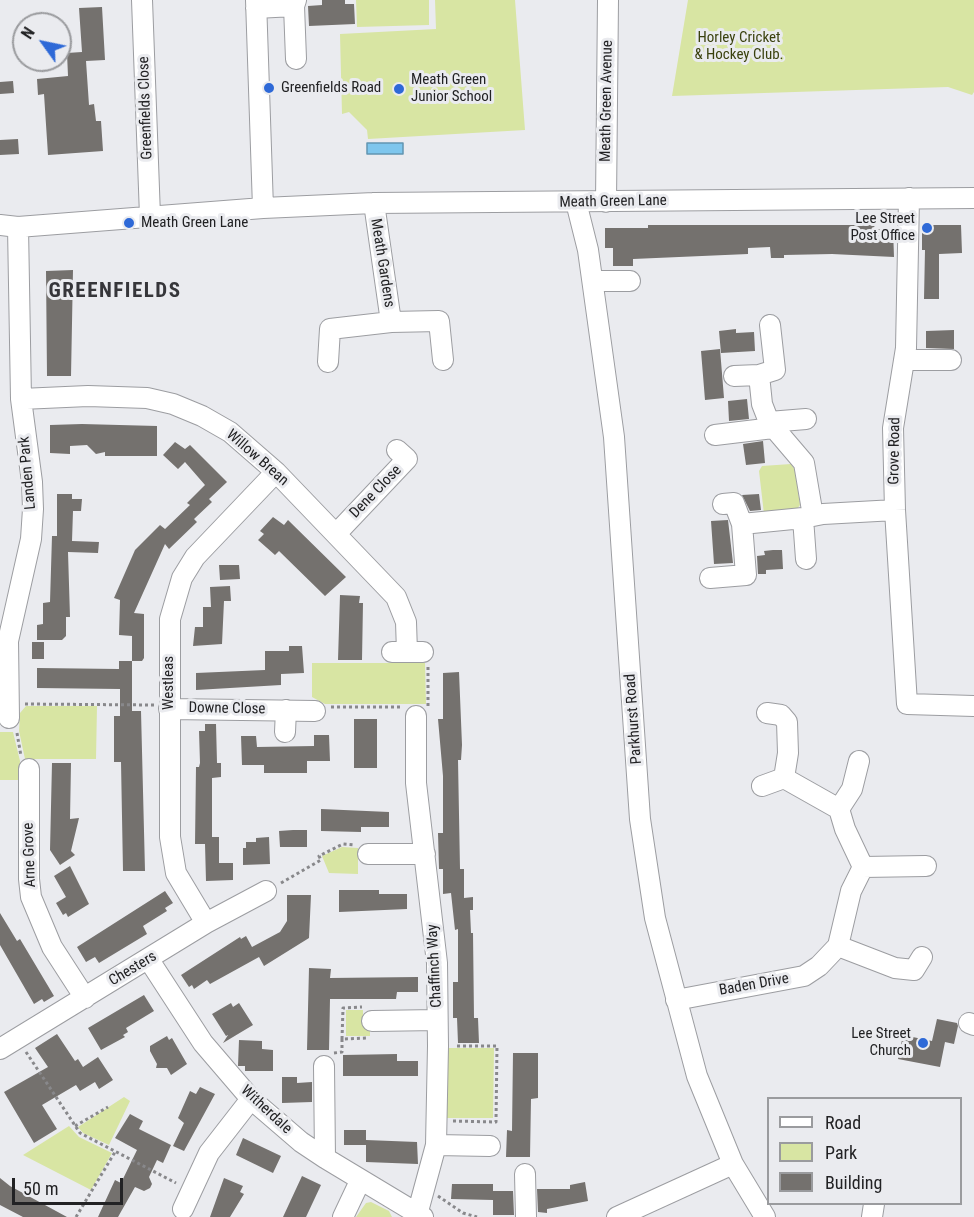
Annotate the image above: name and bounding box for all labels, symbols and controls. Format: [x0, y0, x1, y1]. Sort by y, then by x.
north arrow [12, 12, 72, 72]
text: N [18, 24, 39, 42]
park label: Horley Cricket & Hockey Club. [694, 29, 784, 64]
street label: Meath Green Avenue [597, 40, 617, 162]
street label: Greenfields Close [135, 56, 157, 160]
place label: Meath Green Junior School [411, 71, 492, 106]
place label: Greenfields Road [281, 79, 381, 97]
marker: Greenfields Road [262, 81, 276, 95]
marker: Meath Green Junior School [392, 82, 406, 96]
street label: Meath Green Lane [559, 192, 667, 212]
place label: Lee Street Post Office [850, 210, 915, 245]
place label: Meath Green Lane [141, 214, 248, 232]
marker: Meath Green Lane [122, 216, 136, 230]
street label: Meath Gardens [366, 217, 398, 309]
marker: Lee Street Post Office [920, 221, 934, 235]
district label: GREENFIELDS [48, 279, 182, 305]
street label: Grove Road [885, 417, 905, 485]
street label: Willow Brean [222, 426, 292, 490]
street label: Landen Park [16, 436, 40, 510]
street label: Dene Close [346, 462, 406, 522]
street label: Westleas [160, 656, 178, 710]
street label: Parkhurst Road [622, 673, 646, 765]
street label: Downe Close [188, 699, 266, 719]
street label: Arne Grove [20, 822, 40, 888]
street label: Chaffinch Way [424, 924, 446, 1008]
street label: Chesters [106, 948, 160, 990]
street label: Baden Drive [718, 970, 790, 1000]
place label: Lee Street Church [851, 1025, 911, 1060]
marker: Lee Street Church [916, 1036, 930, 1050]
street label: Witherdale [237, 1082, 295, 1138]
legend [767, 1097, 962, 1205]
text: Road [825, 1112, 861, 1133]
text: Park [825, 1142, 857, 1163]
scale bar [15, 1166, 126, 1204]
text: Building [825, 1172, 882, 1193]
text: 50 m [23, 1178, 58, 1199]

